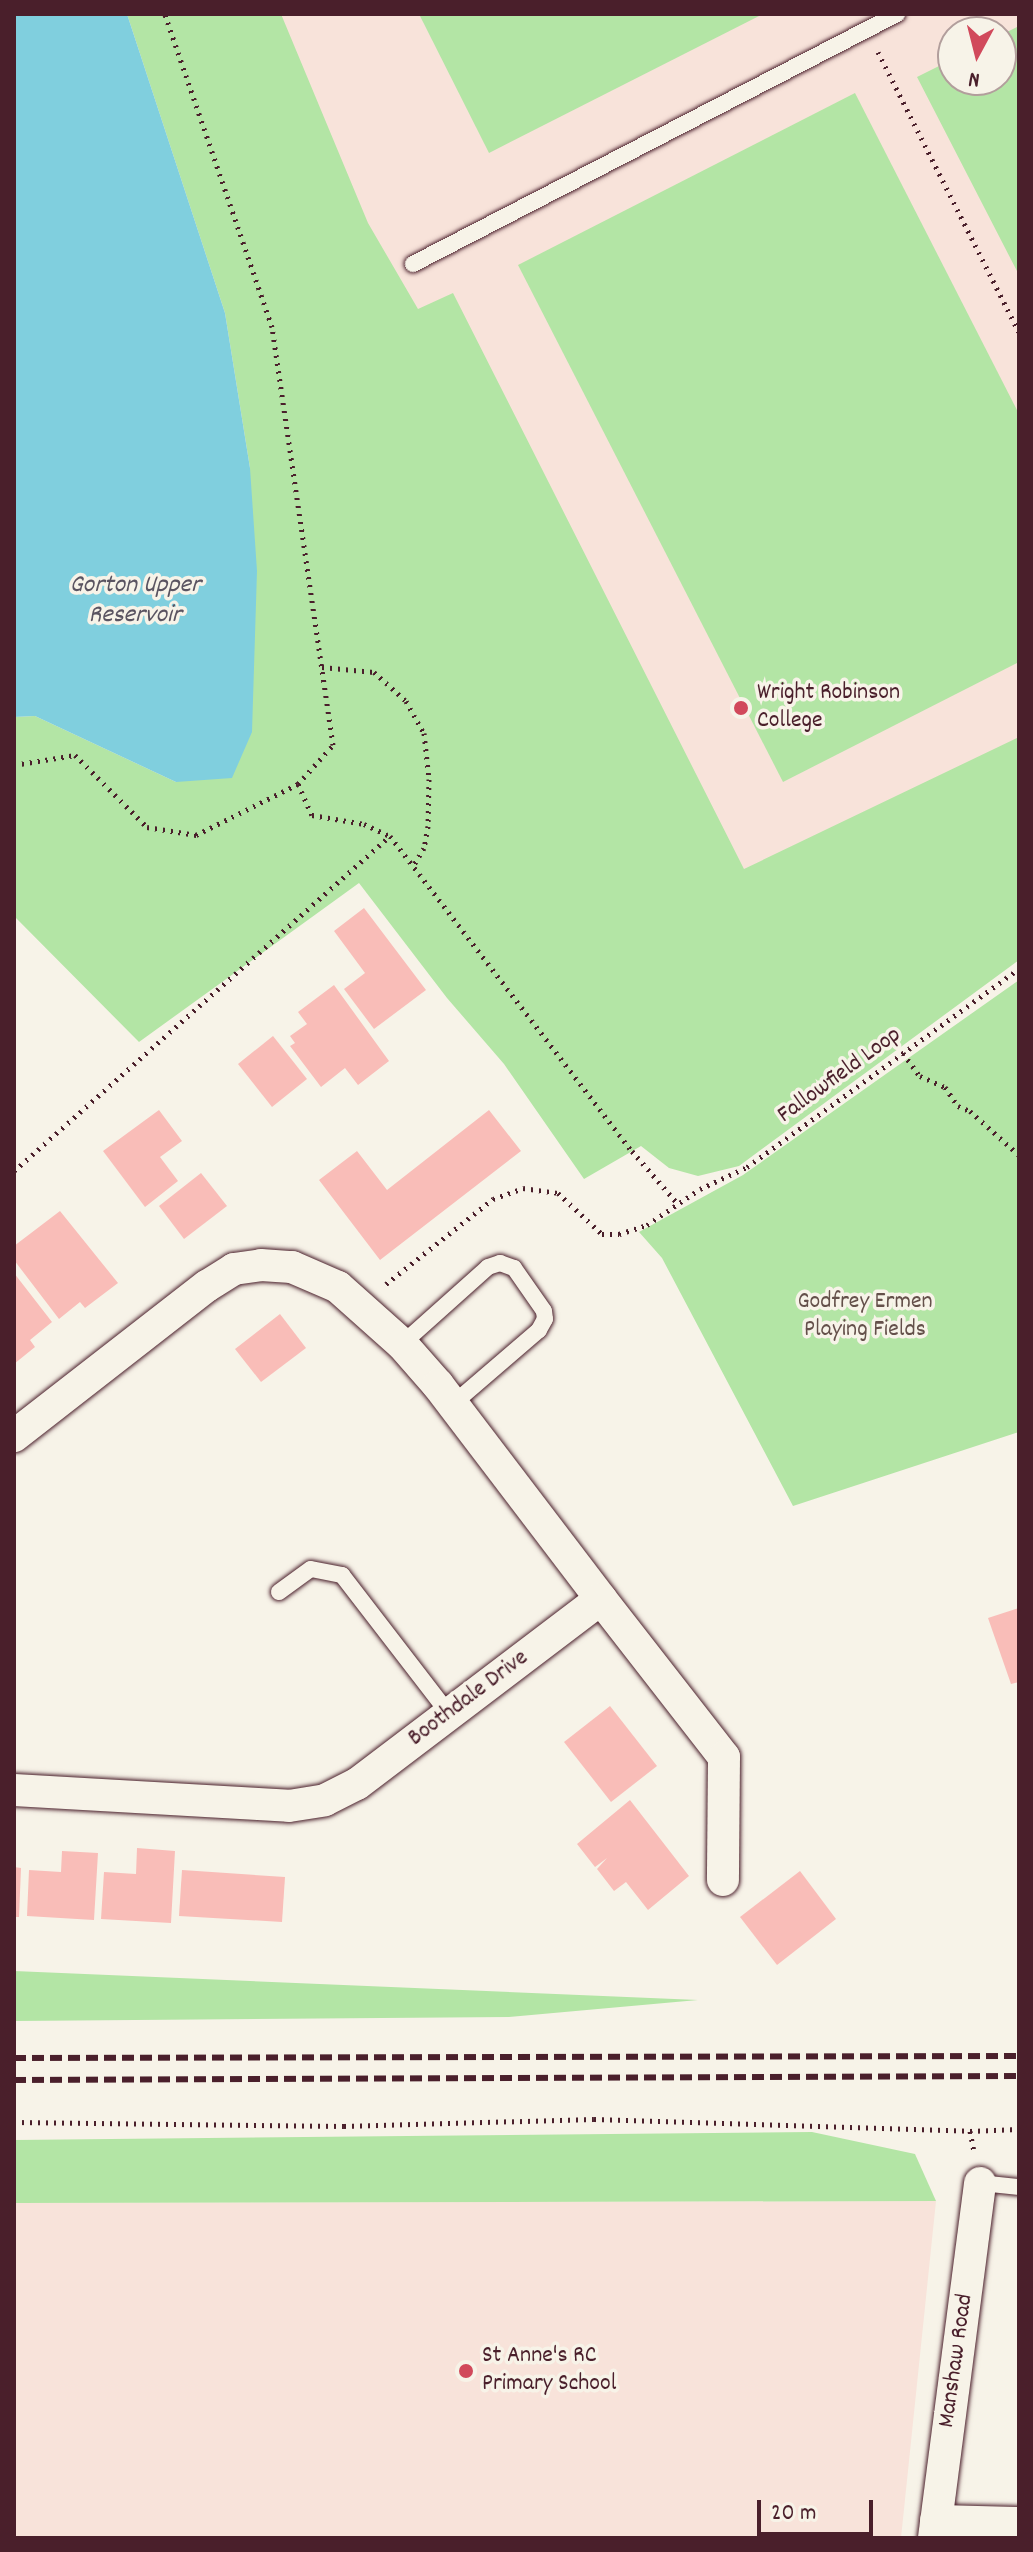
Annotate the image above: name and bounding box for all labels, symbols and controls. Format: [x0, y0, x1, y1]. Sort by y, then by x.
north arrow [937, 16, 1017, 96]
text: N [967, 62, 982, 94]
water label: Gorton Upper Reservoir [69, 570, 201, 632]
place label: Wright Robinson College [757, 680, 900, 736]
marker: Wright Robinson College [732, 699, 750, 717]
street label: Fallowfield Loop [773, 1021, 907, 1131]
park label: Godfrey Ermen Playing Fields [797, 1289, 933, 1345]
street label: Boothdale Drive [403, 1644, 535, 1754]
street label: Manshaw Road [933, 2292, 981, 2430]
place label: St Anne's RC Primary School [482, 2343, 616, 2399]
marker: St Anne's RC Primary School [457, 2362, 475, 2380]
scale bar [761, 2484, 877, 2534]
text: 20 m [771, 2497, 817, 2531]

